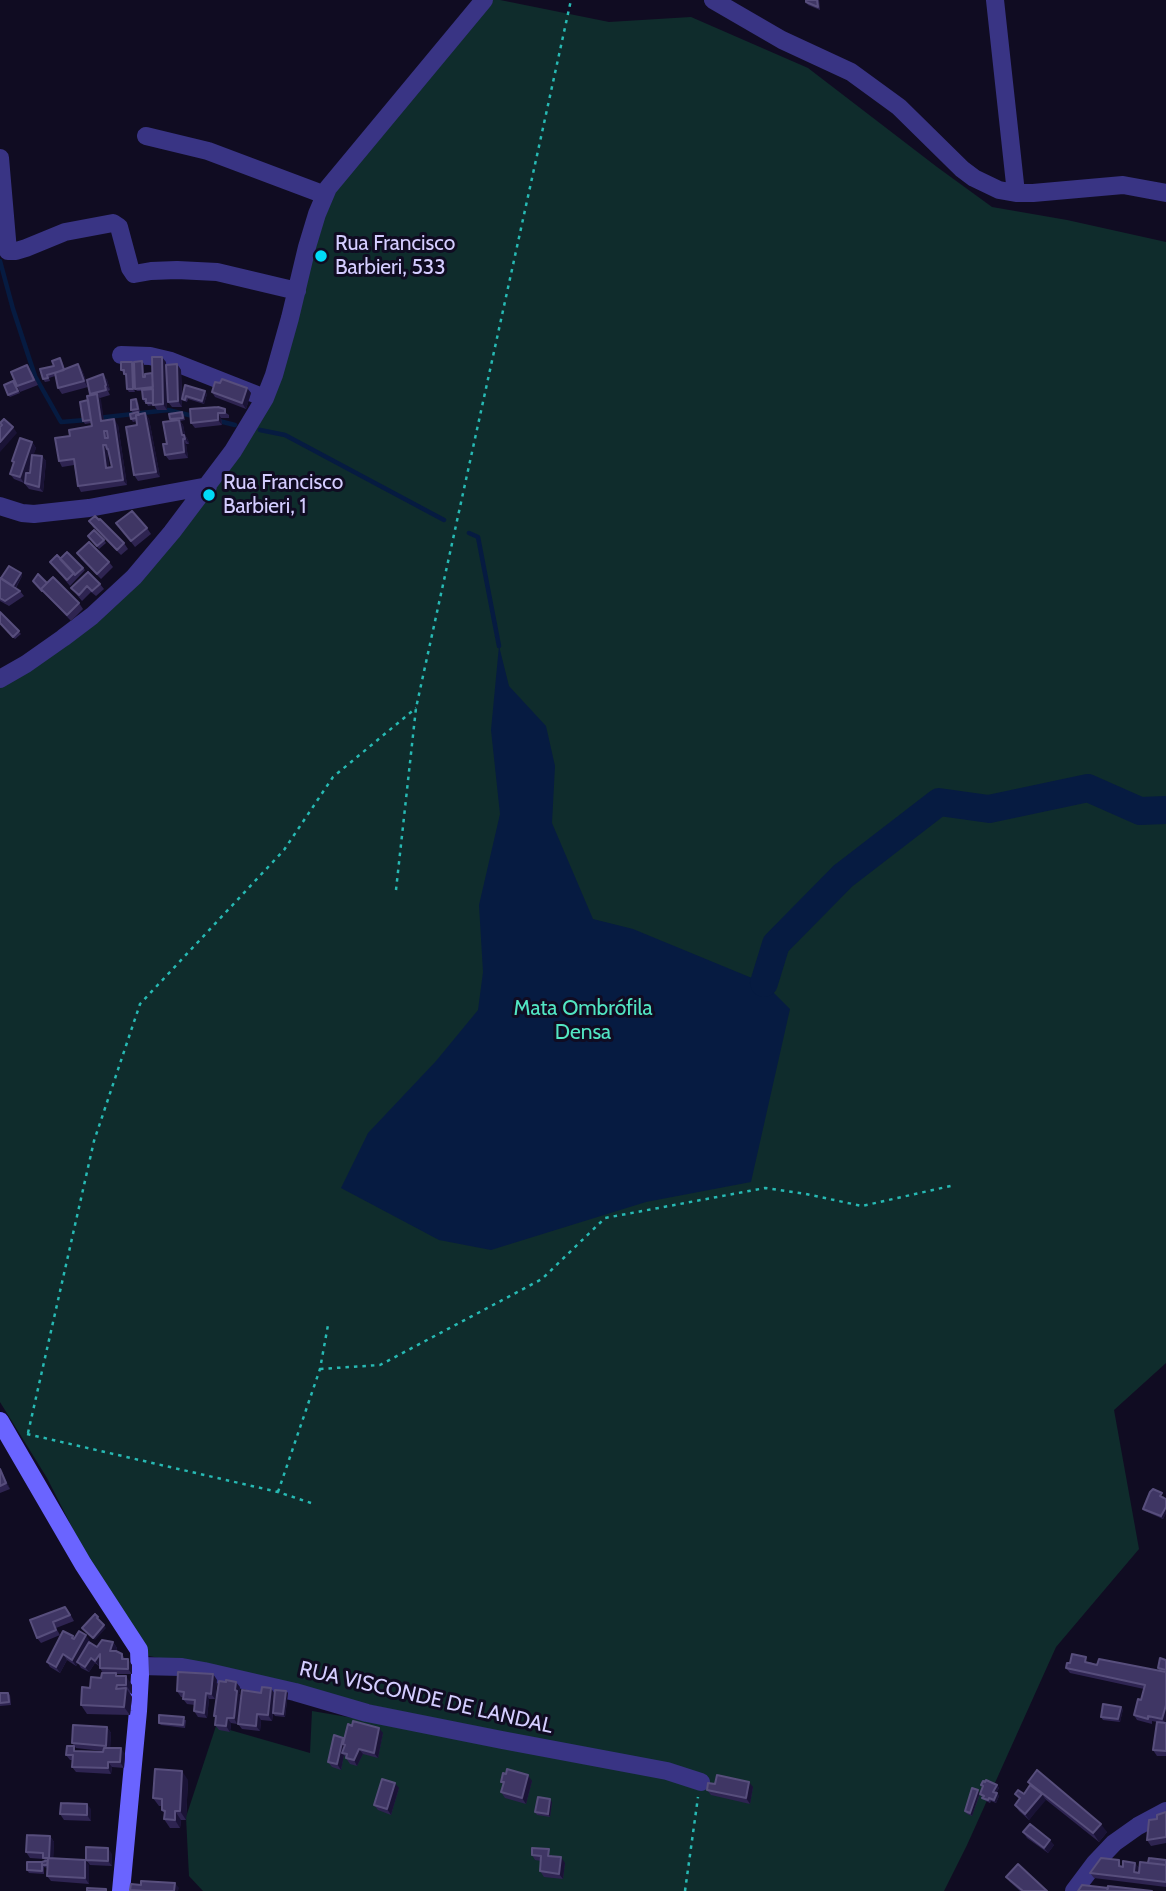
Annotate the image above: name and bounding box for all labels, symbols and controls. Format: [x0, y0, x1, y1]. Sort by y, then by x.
place label: Rua Francisco Barbieri, 533 [335, 231, 455, 281]
marker: Rua Francisco Barbieri, 533 [313, 248, 329, 264]
place label: Rua Francisco Barbieri, 1 [223, 470, 343, 520]
marker: Rua Francisco Barbieri, 1 [201, 487, 217, 503]
park label: Mata Ombrófila Densa [513, 996, 653, 1046]
street label: RUA VISCONDE DE LANDAL [297, 1657, 555, 1739]

